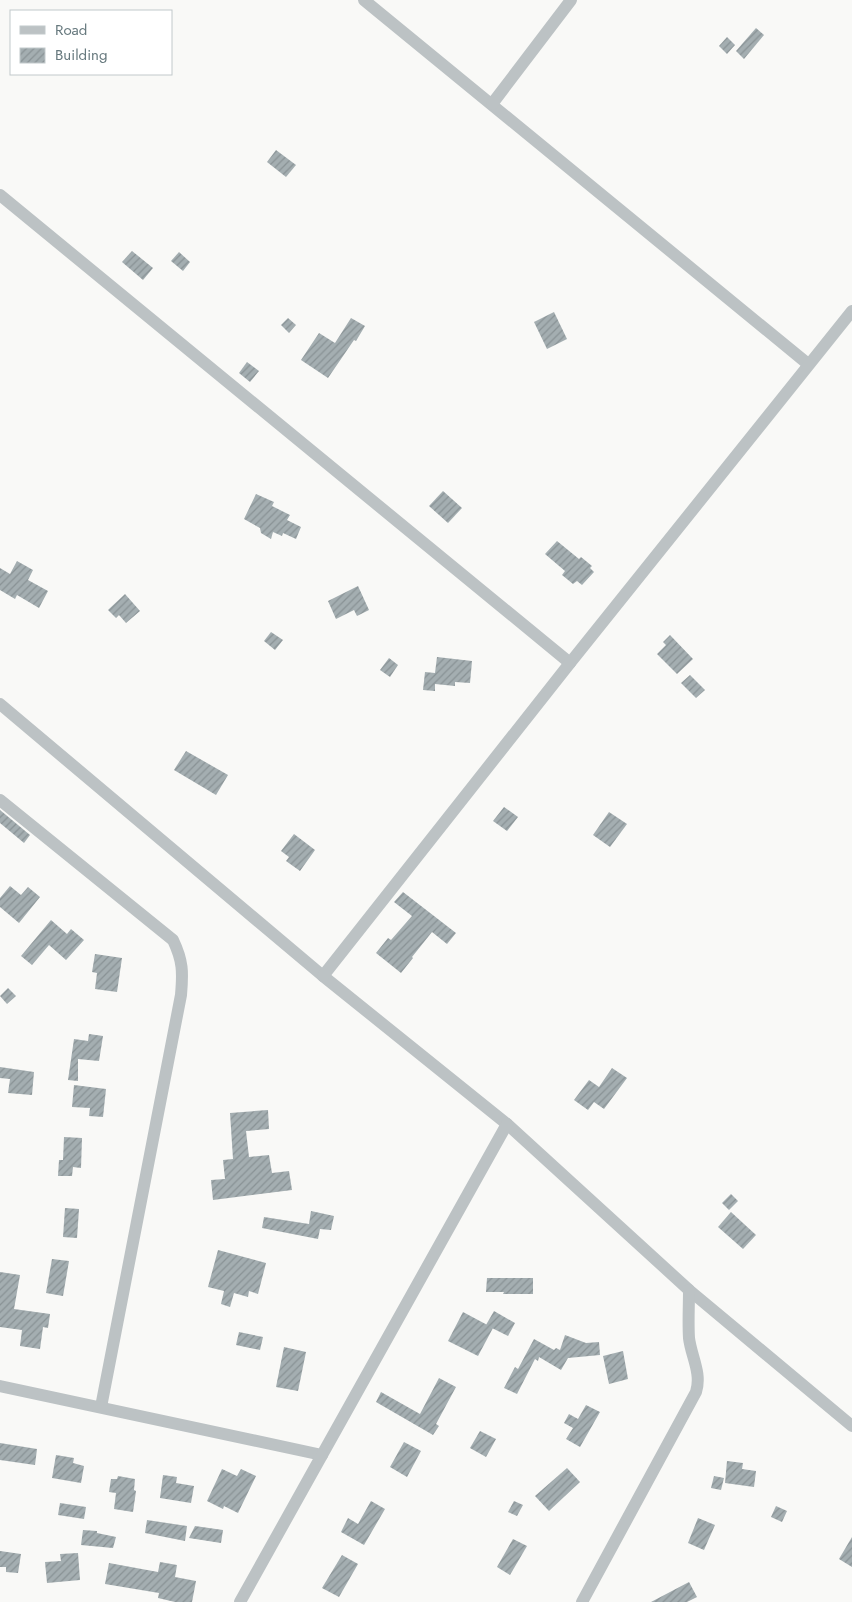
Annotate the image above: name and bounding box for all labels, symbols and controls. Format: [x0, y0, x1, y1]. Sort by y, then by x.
legend [10, 10, 172, 75]
text: Road [55, 19, 87, 41]
text: Building [55, 44, 107, 66]

